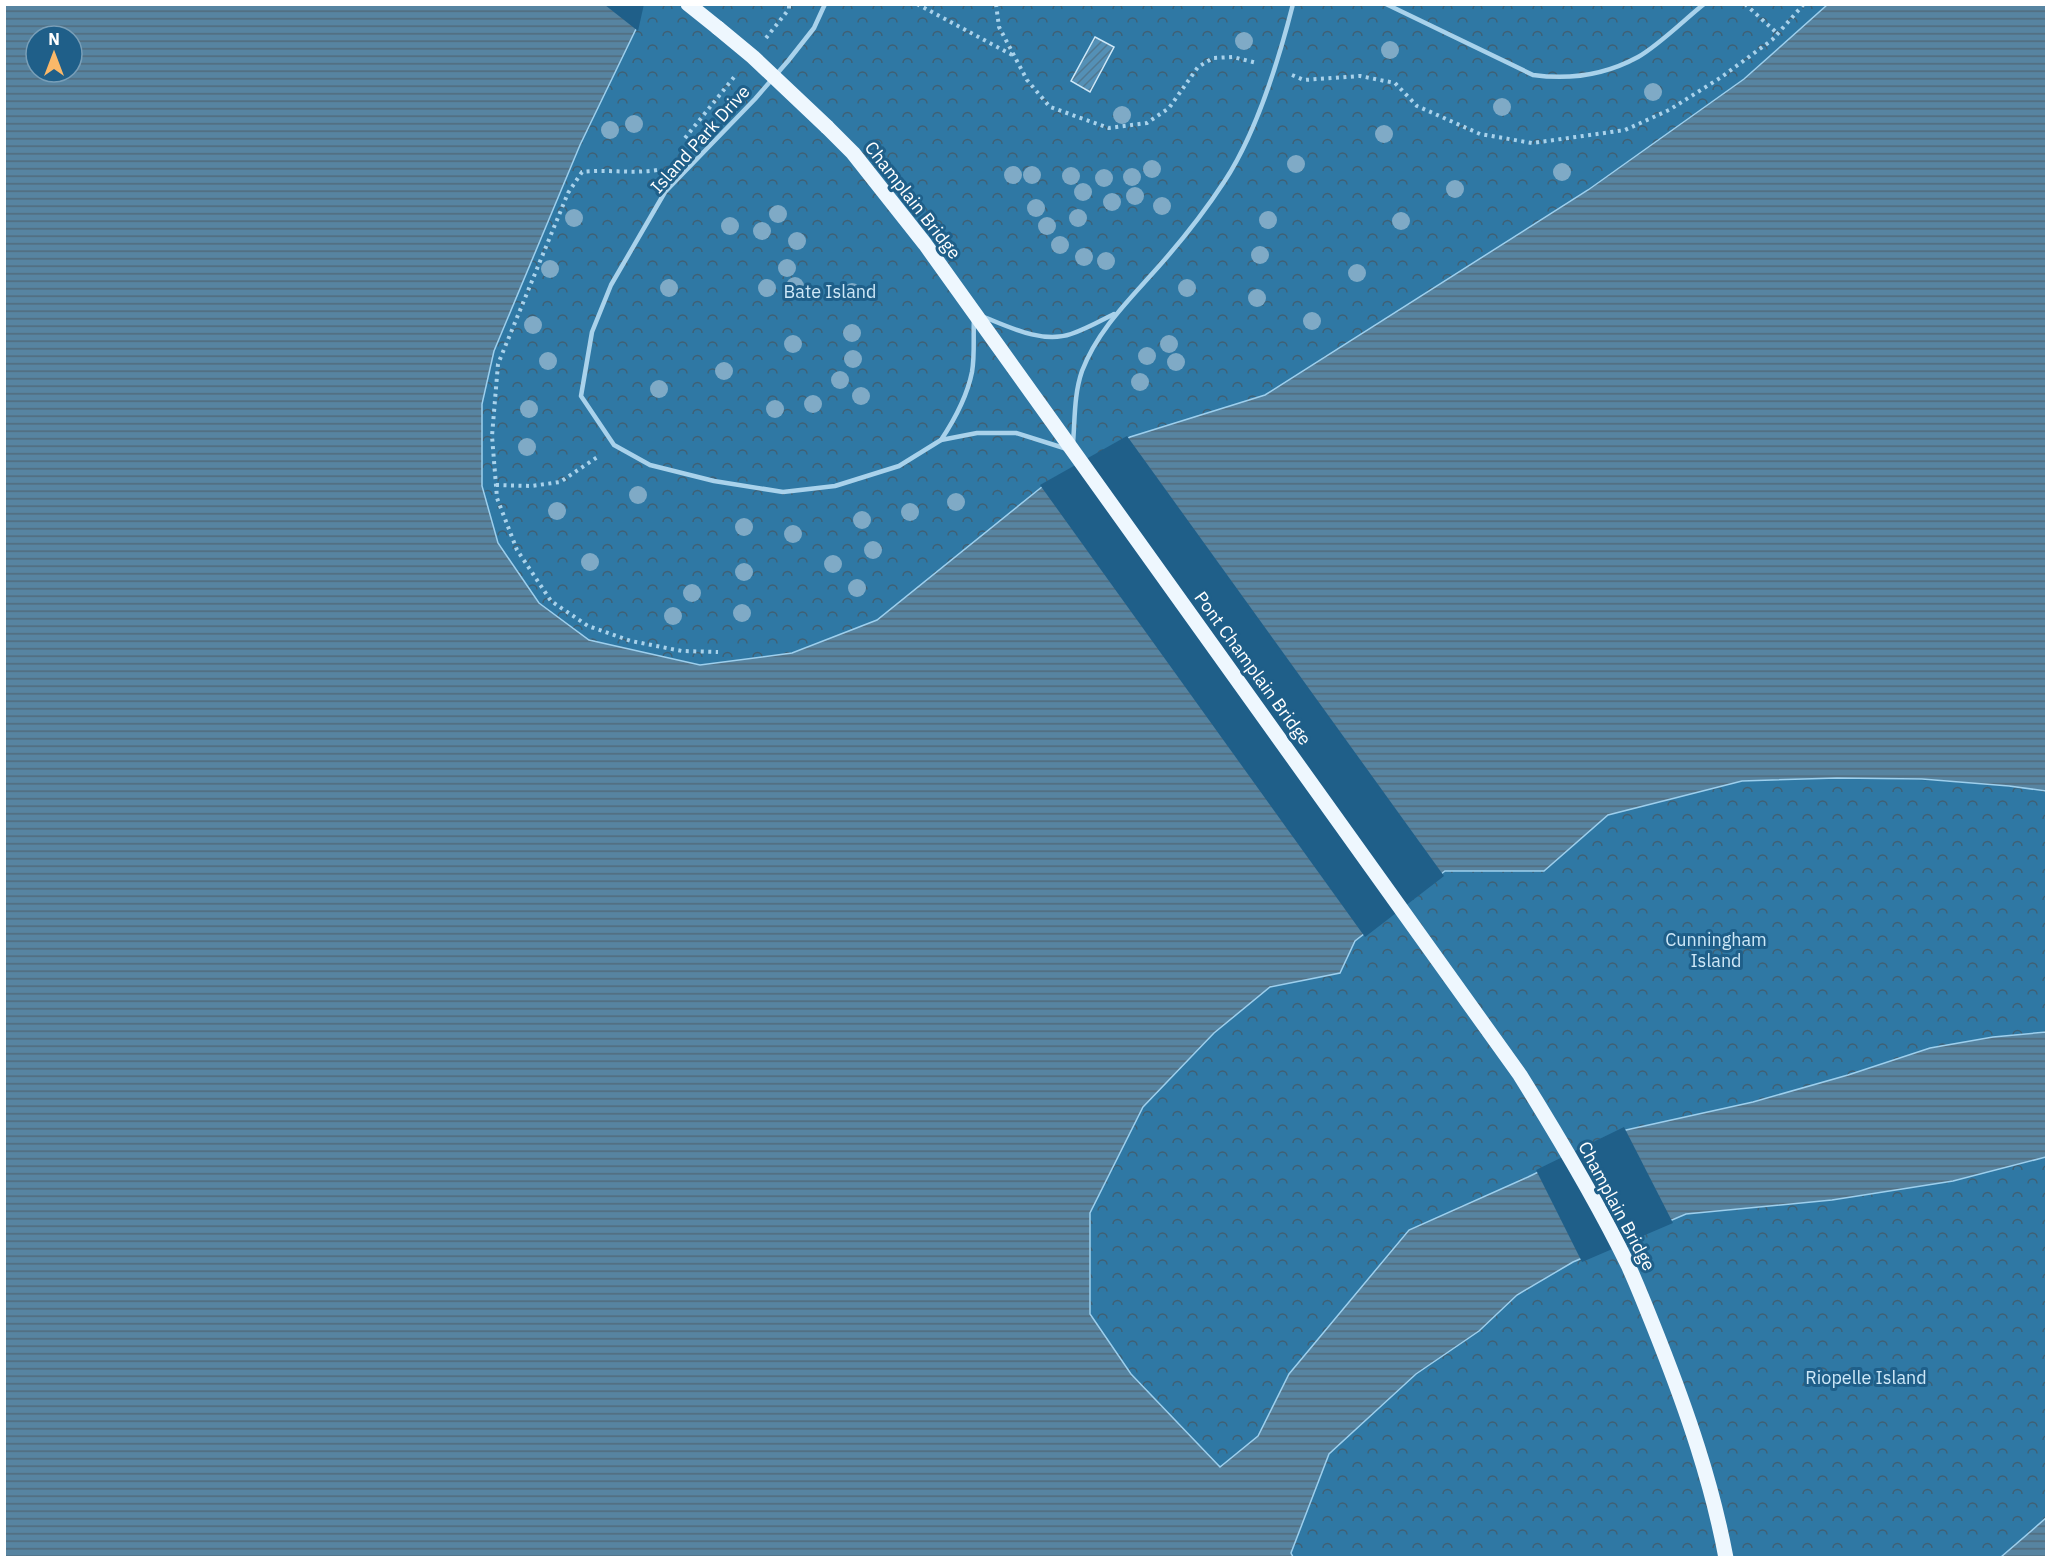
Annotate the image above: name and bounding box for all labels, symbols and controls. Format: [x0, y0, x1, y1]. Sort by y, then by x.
north arrow [24, 24, 84, 84]
text: N [48, 29, 60, 49]
street label: Island Park Drive [645, 80, 755, 198]
street label: Champlain Bridge [860, 136, 966, 264]
park label: Bate Island [784, 280, 876, 303]
street label: Pont Champlain Bridge [1189, 587, 1317, 750]
park label: Cunningham Island [1665, 928, 1767, 972]
street label: Champlain Bridge [1573, 1137, 1661, 1275]
park label: Riopelle Island [1805, 1366, 1927, 1389]

